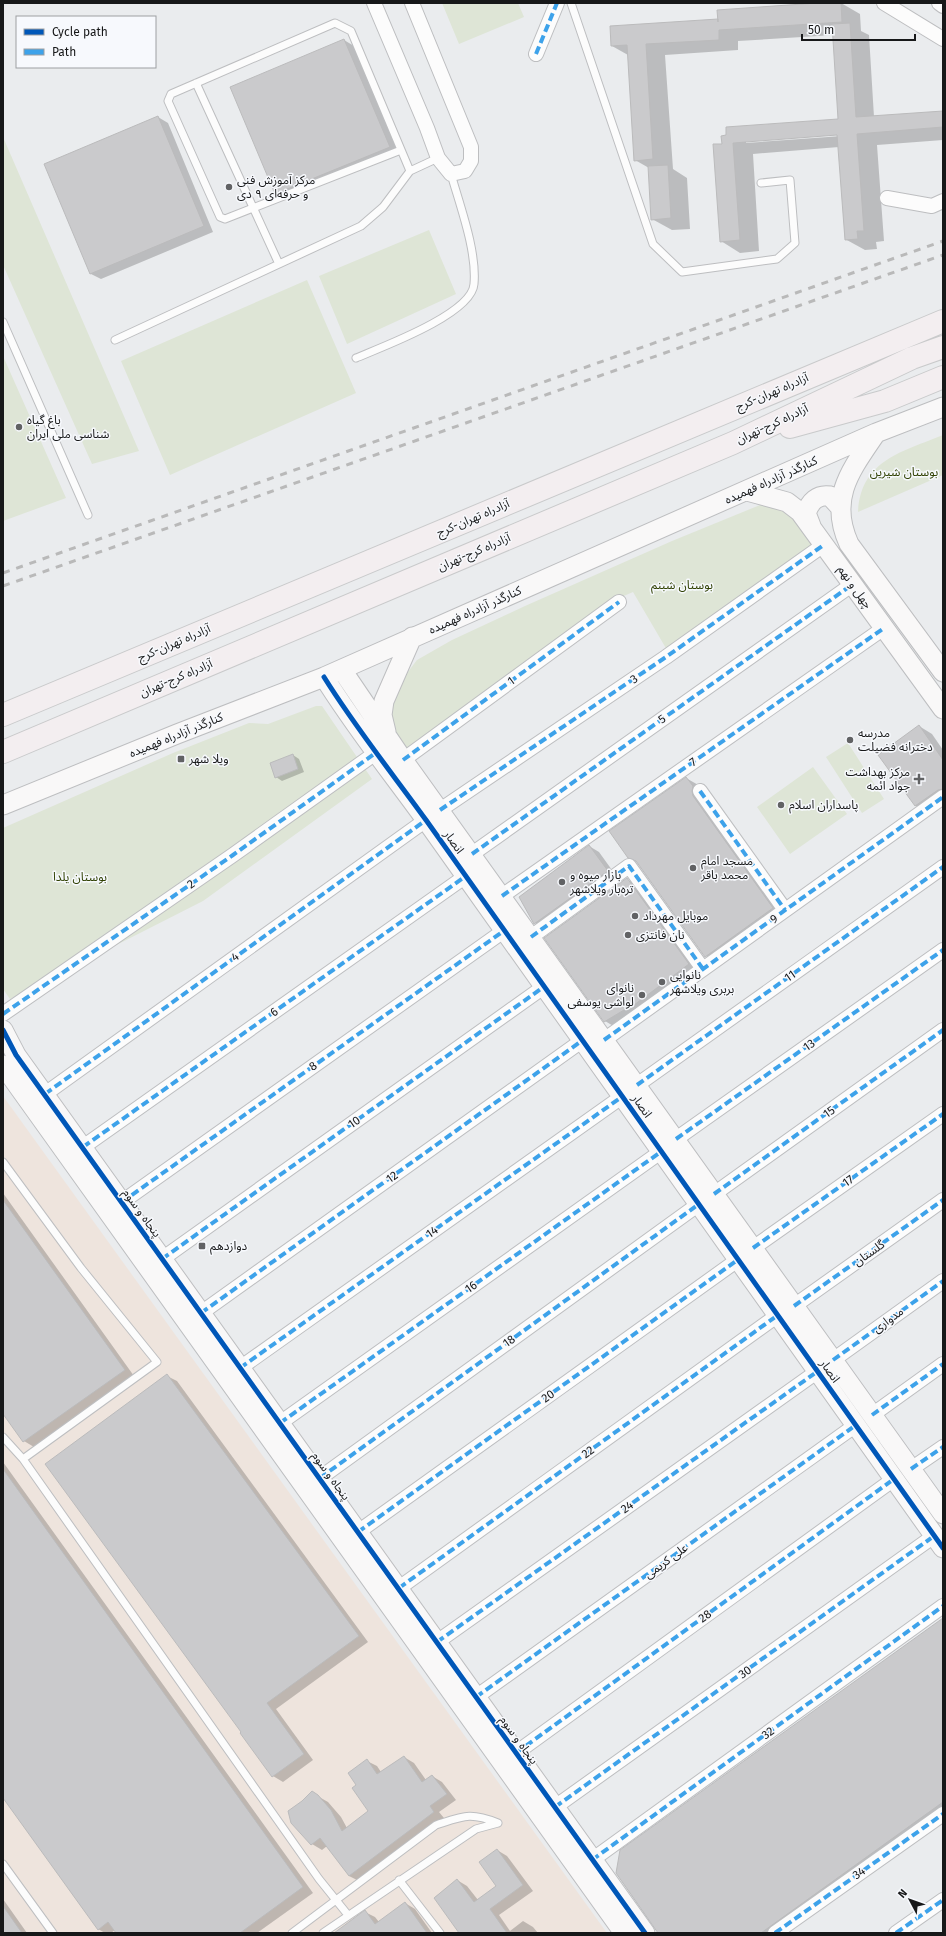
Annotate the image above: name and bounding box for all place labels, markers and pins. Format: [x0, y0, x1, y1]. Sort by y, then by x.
place label: مرکز آموزش فنی و حرفه‌ای ۹ دی [237, 173, 315, 201]
marker: مرکز آموزش فنی و حرفه‌ای ۹ دی [224, 182, 234, 192]
place label: باغ گیاه‌ شناسی ملی ایران [27, 413, 109, 441]
marker: باغ گیاه‌ شناسی ملی ایران [14, 422, 24, 432]
place label: مدرسه دخترانه فضیلت [858, 726, 933, 754]
marker: مدرسه دخترانه فضیلت [845, 735, 855, 745]
place label: ویلا شهر [188, 752, 229, 766]
marker: ویلا شهر [176, 754, 186, 764]
place label: مرکز بهداشت جواد ائمه [845, 765, 910, 793]
marker: مرکز بهداشت جواد ائمه [913, 773, 925, 785]
place label: پاسداران اسلام [789, 798, 858, 814]
marker: پاسداران اسلام [776, 800, 786, 810]
place label: مسجد امام محمد باقر [700, 854, 753, 882]
marker: مسجد امام محمد باقر [688, 863, 698, 873]
place label: بازار میوه و تره‌بار ویلاشهر [569, 868, 634, 896]
marker: بازار میوه و تره‌بار ویلاشهر [557, 877, 567, 887]
place label: موبایل مهرداد [643, 909, 708, 923]
marker: موبایل مهرداد [630, 911, 640, 921]
place label: نان فانتزی [636, 928, 685, 942]
marker: نان فانتزی [623, 930, 633, 940]
place label: نانوایی بربری ویلاشهر [669, 968, 734, 996]
marker: نانوایی بربری ویلاشهر [657, 977, 667, 987]
place label: نانوای لواشی یوسفی [568, 981, 634, 1009]
marker: نانوای لواشی یوسفی [637, 990, 647, 1000]
place label: دوازدهم [210, 1239, 248, 1255]
marker: دوازدهم [197, 1241, 207, 1251]

